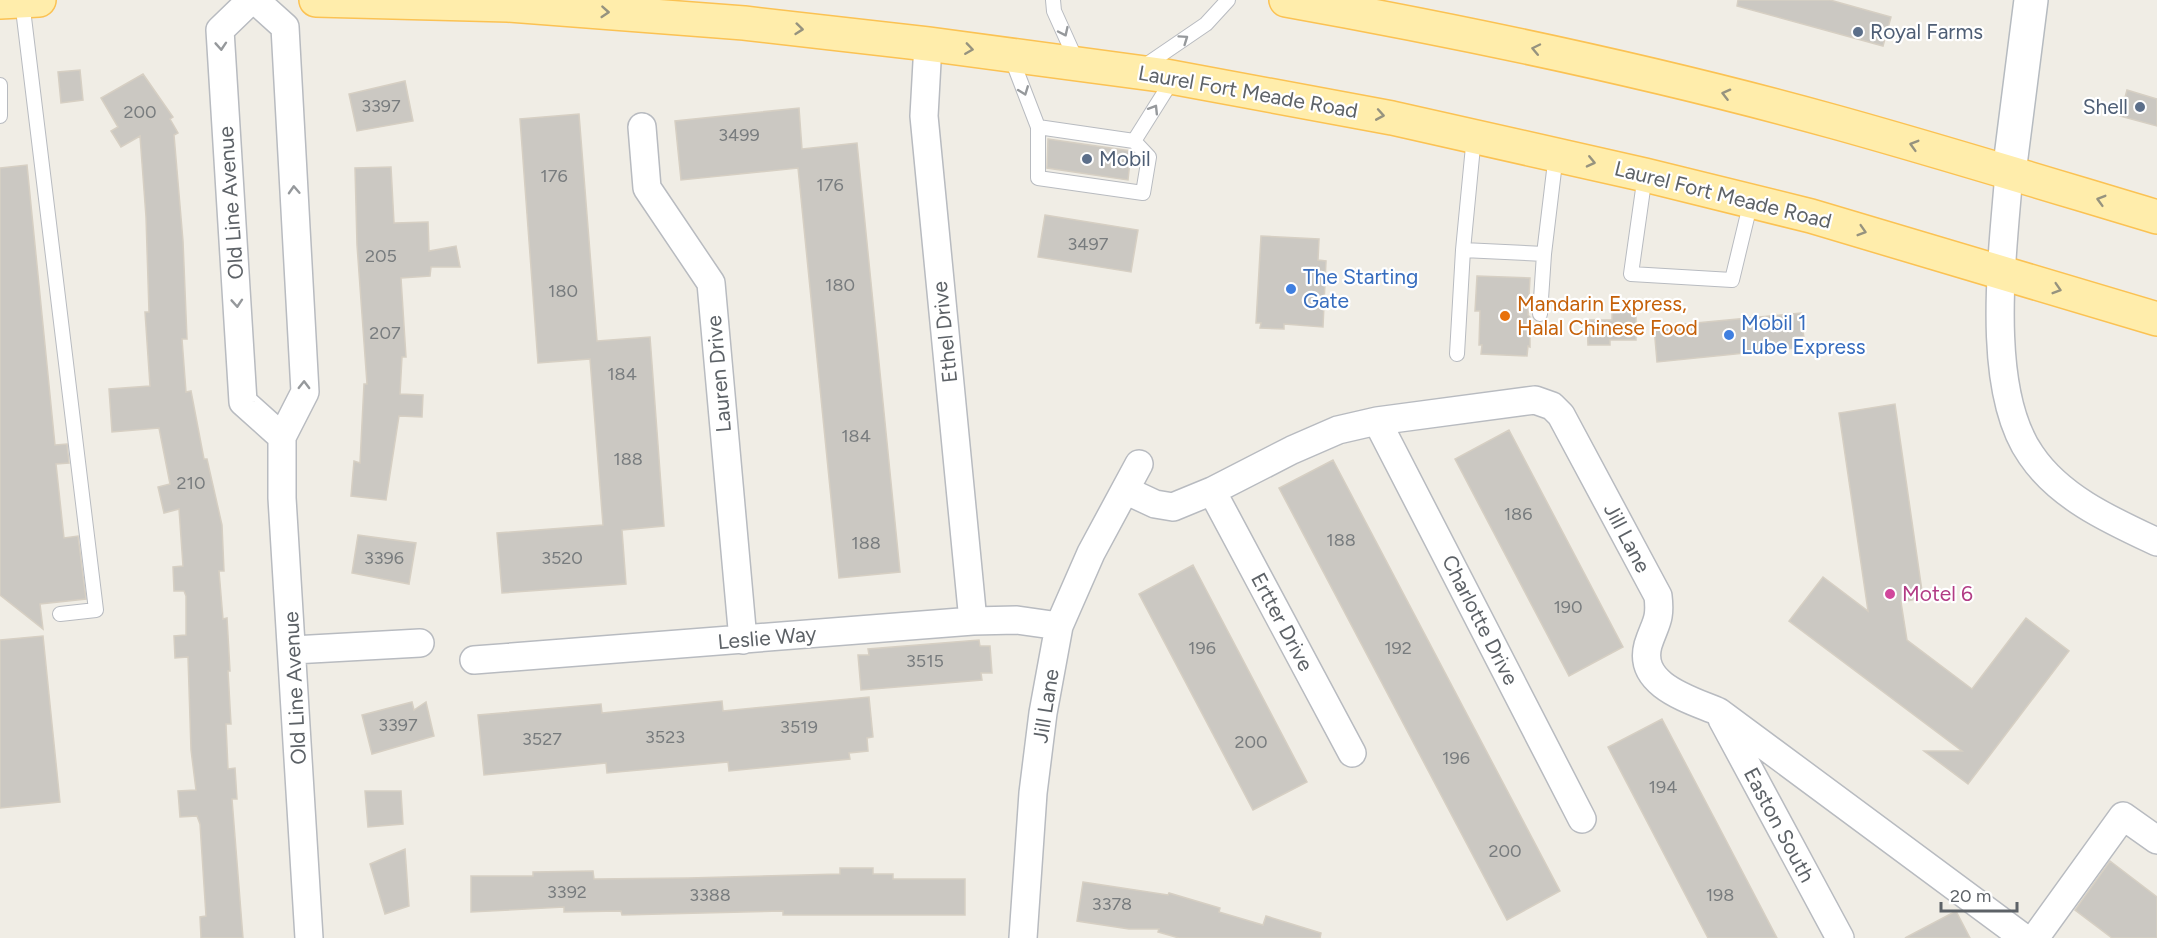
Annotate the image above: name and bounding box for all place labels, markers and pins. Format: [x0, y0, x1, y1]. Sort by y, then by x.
place label: Royal Farms [1870, 19, 1983, 44]
marker: Royal Farms [1851, 25, 1865, 39]
place label: Shell [2083, 94, 2128, 119]
marker: Shell [2133, 100, 2147, 114]
place label: Mobil [1099, 146, 1151, 171]
marker: Mobil [1080, 152, 1094, 166]
place label: The Starting Gate [1303, 264, 1418, 313]
marker: The Starting Gate [1284, 282, 1298, 296]
place label: Mandarin Express, Halal Chinese Food [1517, 291, 1698, 340]
marker: Mandarin Express, Halal Chinese Food [1498, 309, 1512, 323]
place label: Mobil 1 Lube Express [1741, 310, 1866, 359]
marker: Mobil 1 Lube Express [1722, 328, 1736, 342]
place label: Motel 6 [1902, 581, 1973, 606]
marker: Motel 6 [1883, 587, 1897, 601]

